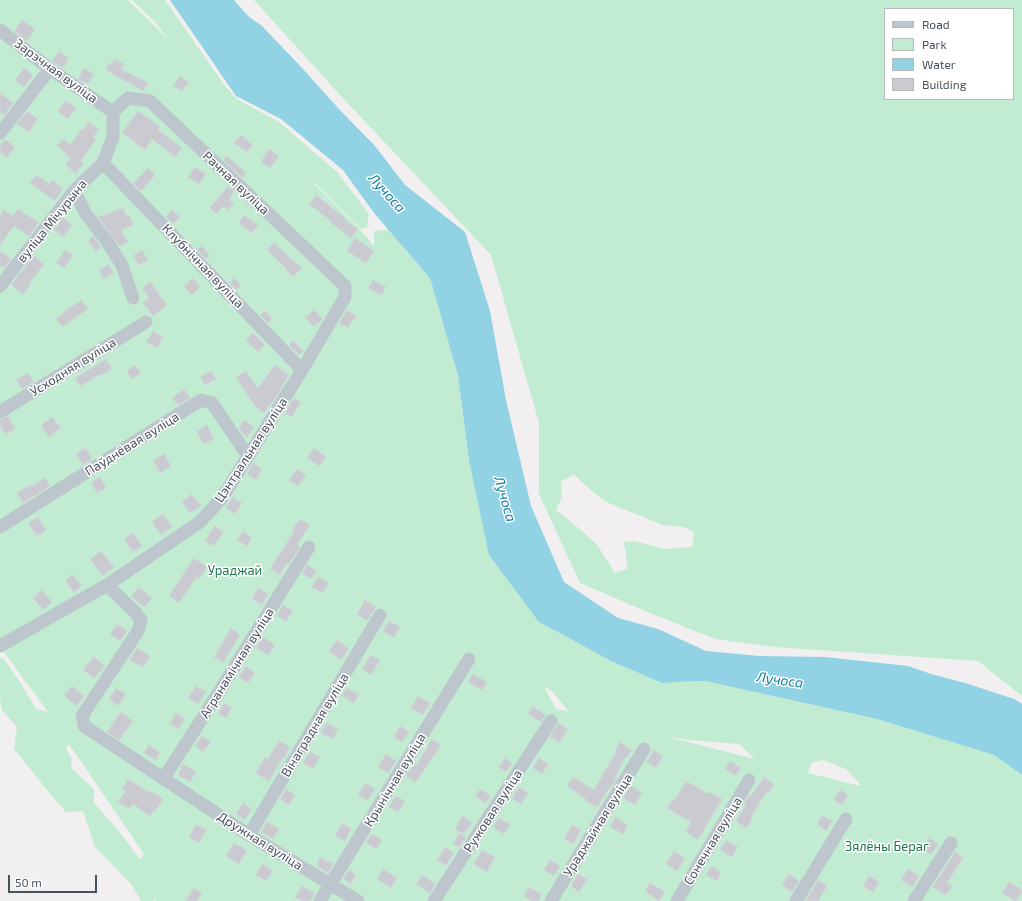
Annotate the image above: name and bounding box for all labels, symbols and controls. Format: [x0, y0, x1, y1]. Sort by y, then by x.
legend [884, 8, 1014, 100]
text: Road [922, 17, 950, 31]
street label: Зарэчная вуліца [11, 36, 101, 106]
text: Park [922, 37, 947, 51]
text: Water [922, 57, 956, 71]
text: Building [922, 77, 966, 91]
street label: Рачная вуліца [199, 148, 273, 218]
water label: Лучоса [365, 170, 409, 216]
street label: вуліца Мічурына [14, 176, 90, 266]
street label: Клубнічная вуліца [159, 221, 247, 311]
street label: Усходняя вуліца [27, 334, 119, 400]
street label: Цэнтральная вуліца [211, 395, 291, 505]
street label: Паўднёвая вуліца [82, 409, 182, 479]
water label: Лучоса [490, 474, 520, 524]
park label: Ураджай [208, 563, 262, 579]
street label: Агранамічная вуліца [197, 605, 277, 721]
water label: Лучоса [756, 668, 804, 692]
street label: Вінаградная вуліца [278, 670, 352, 780]
street label: Крынічная вуліца [361, 730, 429, 830]
street label: Ружовая вуліца [460, 767, 526, 855]
street label: Ураджайная вуліца [560, 771, 636, 879]
street label: Сонечная вуліца [681, 794, 745, 888]
street label: Дружная вуліца [215, 809, 305, 873]
park label: Зялёны Бераг [845, 839, 929, 855]
scale bar [10, 867, 99, 893]
text: 50 m [15, 875, 42, 889]

